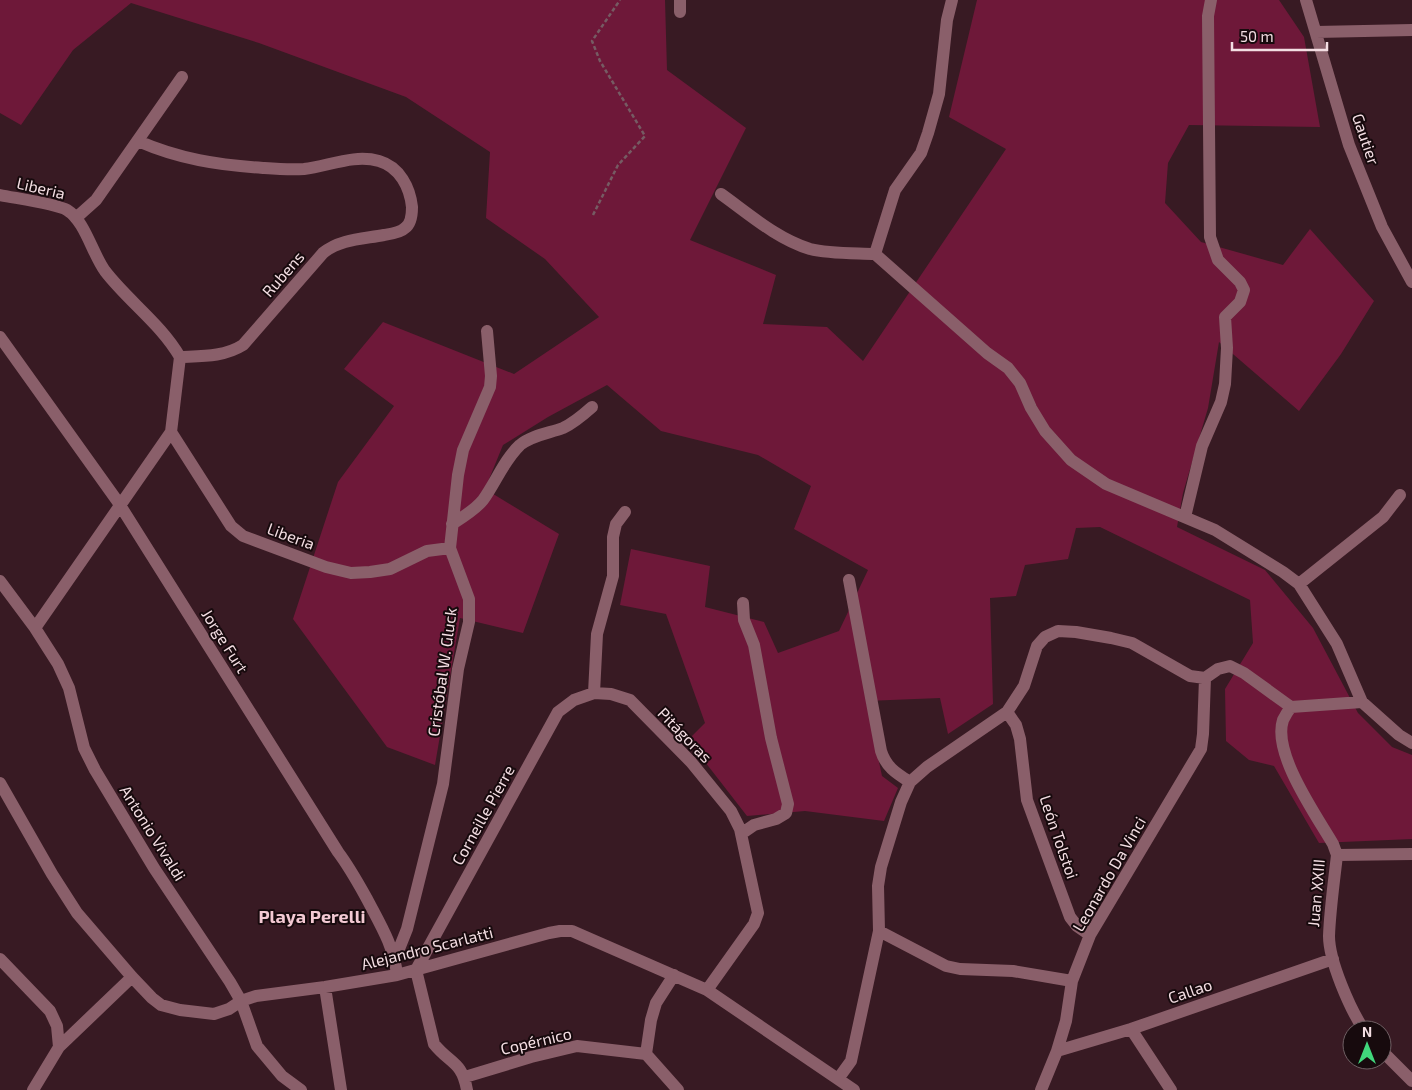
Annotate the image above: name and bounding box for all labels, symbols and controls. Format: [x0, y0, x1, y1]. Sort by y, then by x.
scale bar [1232, 20, 1327, 52]
text: 50 m [1240, 27, 1274, 45]
street label: Gautier [1349, 111, 1384, 168]
street label: Liberia [15, 173, 67, 202]
street label: Rubens [258, 247, 308, 300]
street label: Liberia [265, 518, 317, 553]
street label: Jorge Furt [198, 605, 253, 676]
street label: Cristóbal W. Gluck [423, 606, 460, 738]
street label: Pitágoras [654, 703, 716, 766]
street label: Corneille Pierre [447, 761, 518, 868]
street label: Antonio Vivaldi [117, 782, 190, 884]
street label: León Tolstoi [1036, 793, 1083, 881]
street label: Leonardo Da Vinci [1068, 813, 1149, 935]
street label: Juan XXIII [1303, 858, 1328, 928]
district label: Playa Perelli [258, 905, 366, 927]
street label: Alejandro Scarlatti [359, 922, 495, 974]
street label: Callao [1165, 974, 1214, 1007]
north arrow [1342, 1020, 1392, 1070]
street label: Copérnico [498, 1023, 573, 1058]
text: N [1362, 1023, 1372, 1040]

